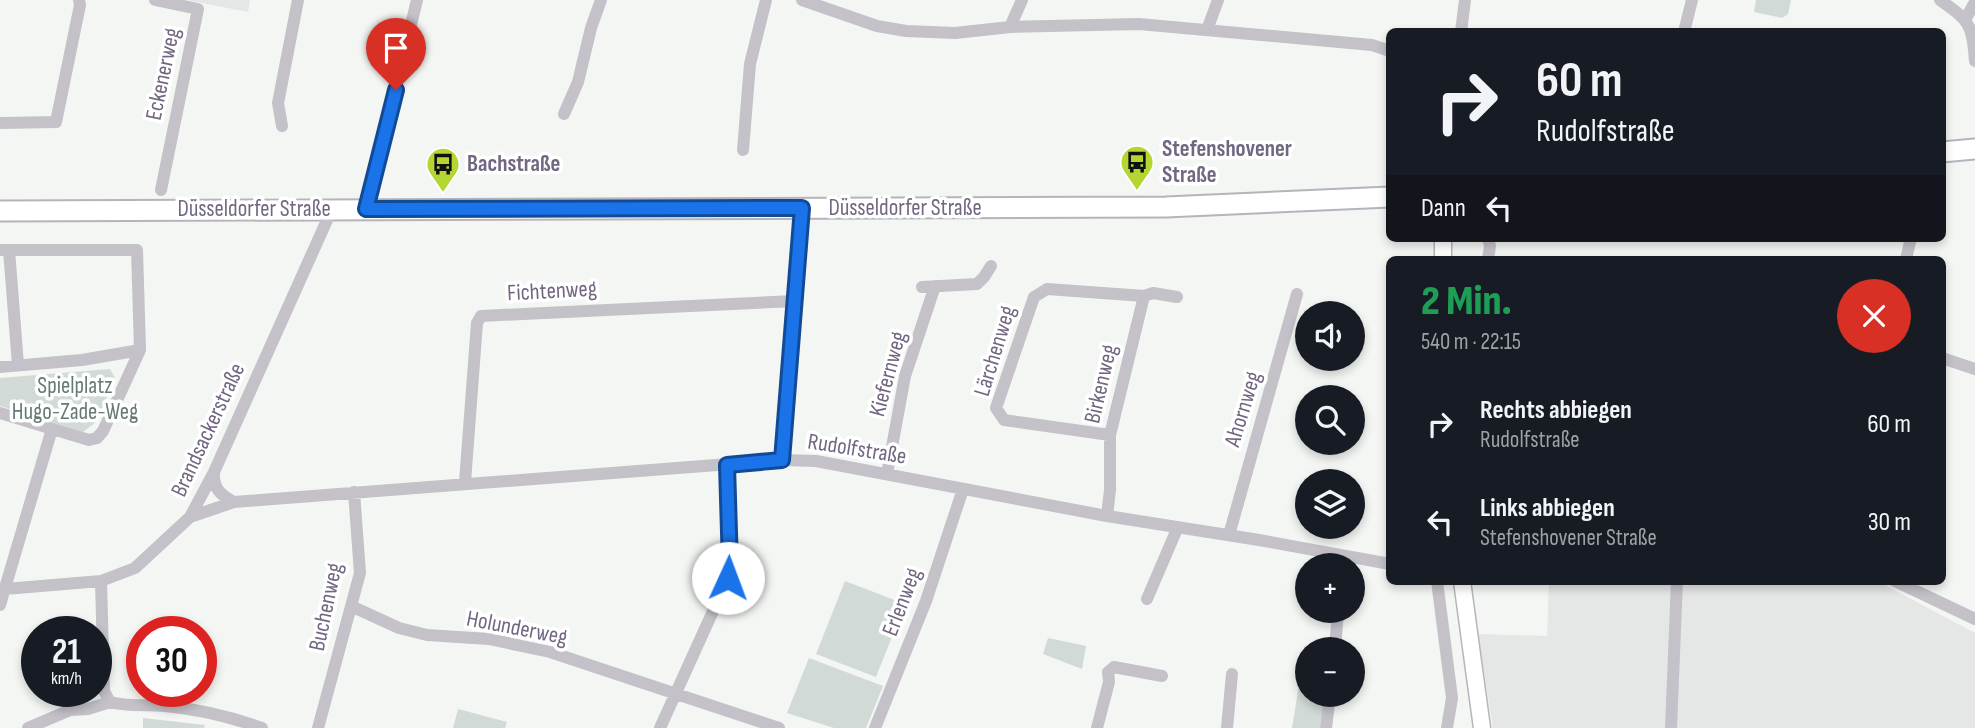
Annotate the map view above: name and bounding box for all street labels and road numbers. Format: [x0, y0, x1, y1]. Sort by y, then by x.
street label: Eckenerweg [140, 25, 186, 123]
street label: Düsseldorfer Straße [828, 194, 982, 222]
street label: Düsseldorfer Straße [177, 195, 331, 223]
street label: Fichtenweg [506, 275, 598, 307]
street label: Lärchenweg [968, 302, 1022, 400]
street label: Kiefernweg [863, 328, 913, 420]
street label: Birkenweg [1078, 342, 1124, 426]
street label: Brandsackerstraße [165, 359, 251, 501]
street label: Ahornweg [1218, 368, 1268, 451]
street label: Rudolfstraße [806, 427, 908, 471]
street label: Buchenweg [303, 560, 349, 654]
street label: Erlenweg [876, 564, 928, 640]
street label: Holunderweg [464, 605, 570, 651]

